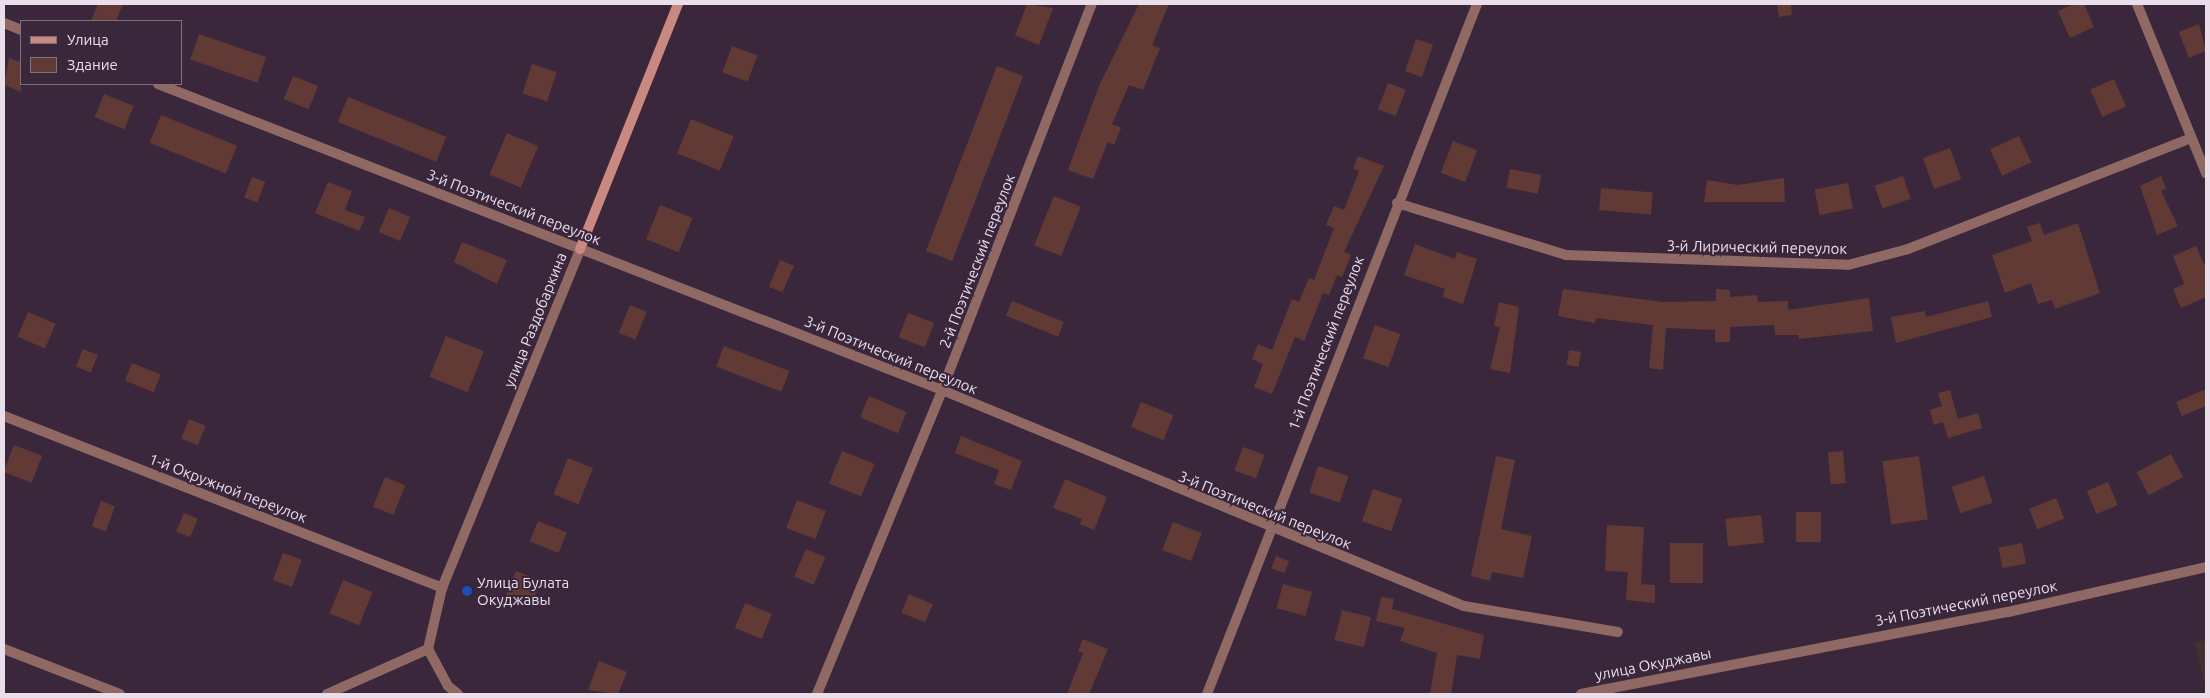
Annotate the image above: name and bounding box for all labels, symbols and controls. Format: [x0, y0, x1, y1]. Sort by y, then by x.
legend [20, 20, 182, 85]
text: Улица [67, 31, 109, 48]
text: Здание [67, 56, 118, 73]
street label: 3-й Поэтический переулок [424, 165, 604, 249]
street label: 2-й Поэтический переулок [935, 171, 1019, 351]
street label: 3-й Лирический переулок [1667, 236, 1847, 258]
street label: улица Раздобаркина [500, 250, 570, 390]
street label: 1-й Поэтический переулок [1284, 253, 1368, 433]
street label: 3-й Поэтический переулок [802, 312, 980, 398]
street label: 1-й Окружной переулок [147, 450, 309, 526]
street label: 3-й Поэтический переулок [1176, 467, 1354, 553]
place label: Улица Булата Окуджавы [477, 573, 569, 608]
street label: 3-й Поэтический переулок [1873, 577, 2059, 629]
marker: Улица Булата Окуджавы [461, 585, 473, 597]
street label: улица Окуджавы [1593, 644, 1713, 684]

